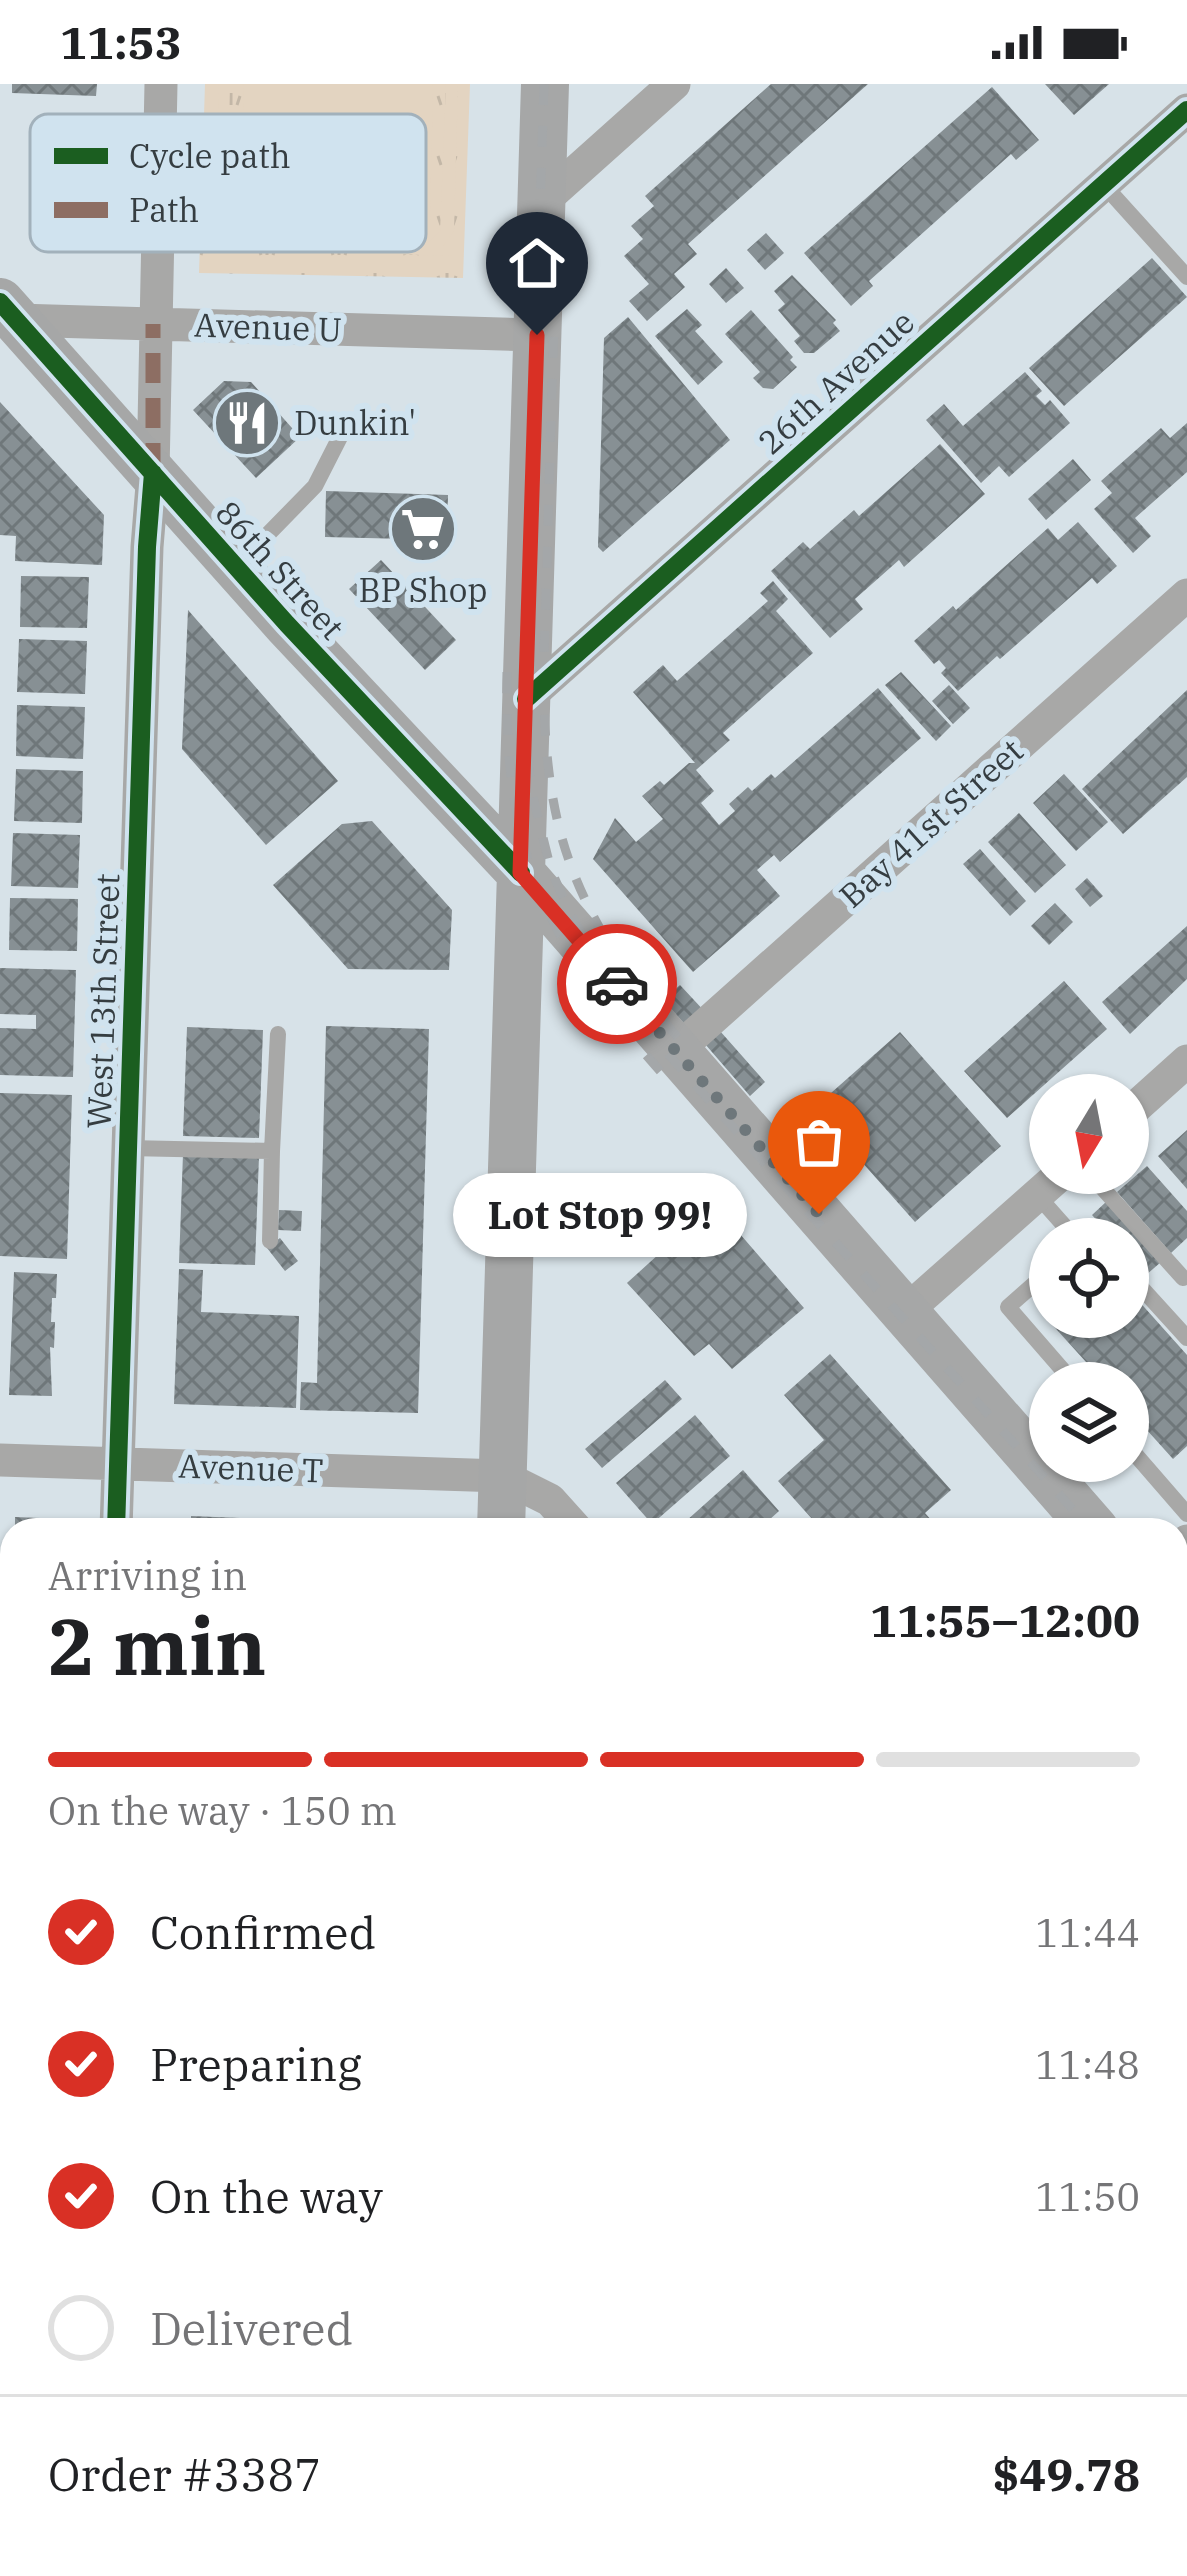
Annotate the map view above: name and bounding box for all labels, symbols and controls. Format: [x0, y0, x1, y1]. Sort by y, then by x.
text: 11:53 [60, 13, 182, 71]
legend [30, 114, 426, 252]
text: Cycle path [129, 134, 290, 177]
text: Path [129, 188, 199, 231]
pin [486, 212, 588, 335]
icon: home [504, 230, 570, 296]
street label: 26th Avenue [749, 300, 923, 463]
street label: Avenue U [193, 302, 343, 351]
restaurant icon: Dunkin' [212, 388, 282, 458]
place label: Dunkin' [294, 401, 416, 444]
street label: 86th Street [207, 491, 354, 648]
supermarket icon: BP Shop [388, 494, 458, 564]
place label: BP Shop [358, 568, 488, 611]
street label: Bay 41st Street [830, 729, 1031, 916]
street label: West 13th Street [77, 873, 128, 1129]
courier [557, 924, 677, 1044]
icon: car [584, 951, 650, 1017]
north arrow [1029, 1074, 1149, 1194]
map controls [1029, 1074, 1149, 1482]
pin [768, 1091, 870, 1214]
icon: bag [786, 1109, 852, 1175]
callout: Lot Stop 99! [453, 1172, 747, 1256]
text: Lot Stop 99! [488, 1189, 712, 1240]
button: locate [1029, 1218, 1149, 1338]
button: layers [1029, 1362, 1149, 1482]
street label: Avenue T [178, 1443, 324, 1492]
text: Arriving in [48, 1550, 247, 1601]
text: 11:55–12:00 [870, 1591, 1140, 1649]
text: 2 min [48, 1595, 266, 1696]
text: On the way · 150 m [48, 1785, 397, 1836]
icon: check [48, 1899, 114, 1965]
text: Confirmed [150, 1903, 376, 1961]
text: 11:44 [1035, 1907, 1140, 1958]
icon: check [48, 2031, 114, 2097]
text: Preparing [150, 2035, 362, 2093]
text: 11:48 [1035, 2039, 1140, 2090]
icon: check [48, 2163, 114, 2229]
text: On the way [150, 2167, 383, 2225]
text: 11:50 [1035, 2171, 1140, 2222]
text: Delivered [150, 2299, 353, 2357]
text: Order #3387 [48, 2445, 321, 2503]
text: $49.78 [993, 2445, 1140, 2503]

